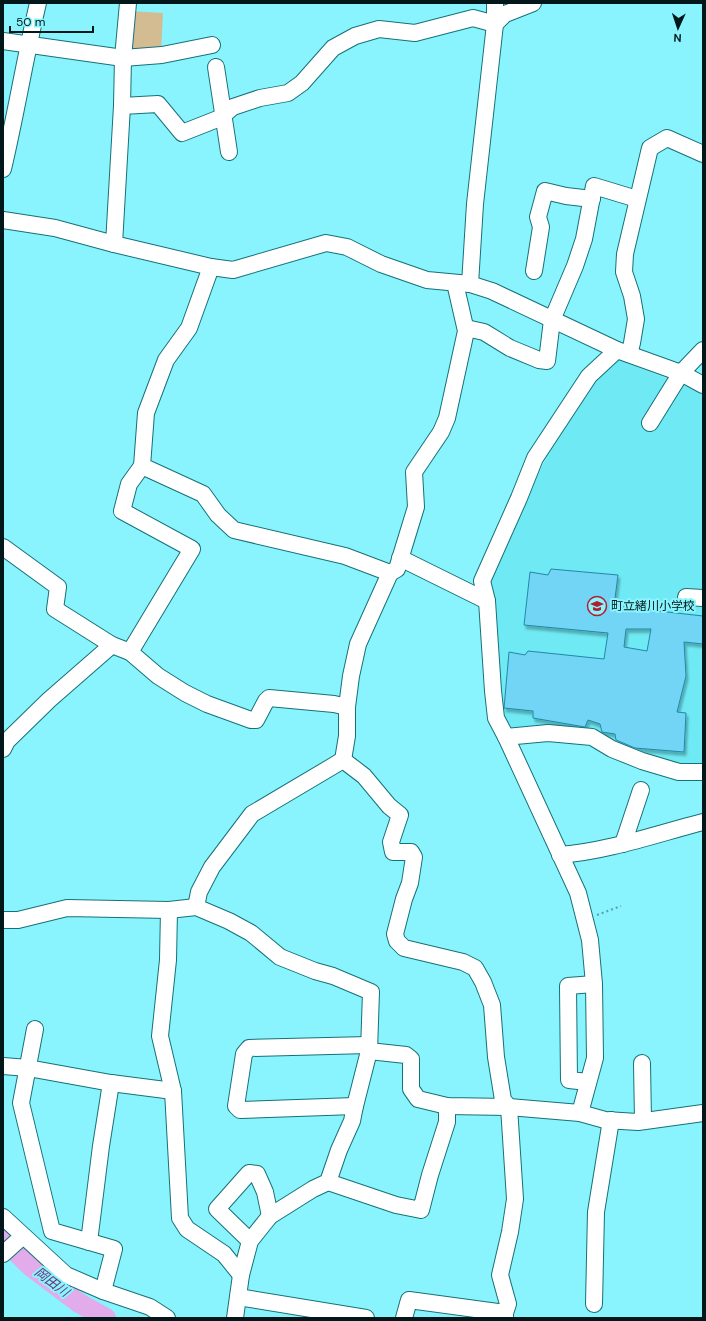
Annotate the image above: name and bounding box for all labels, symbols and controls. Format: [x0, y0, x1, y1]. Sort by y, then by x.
scale bar [10, 8, 93, 34]
north arrow [658, 8, 698, 48]
text: 50 m [16, 14, 45, 30]
text: N [673, 31, 682, 45]
school or university icon: 町立緒川小学校 [586, 595, 608, 617]
place label: 町立緒川小学校 [611, 598, 695, 614]
water label: 岡田川 [31, 1263, 74, 1302]

